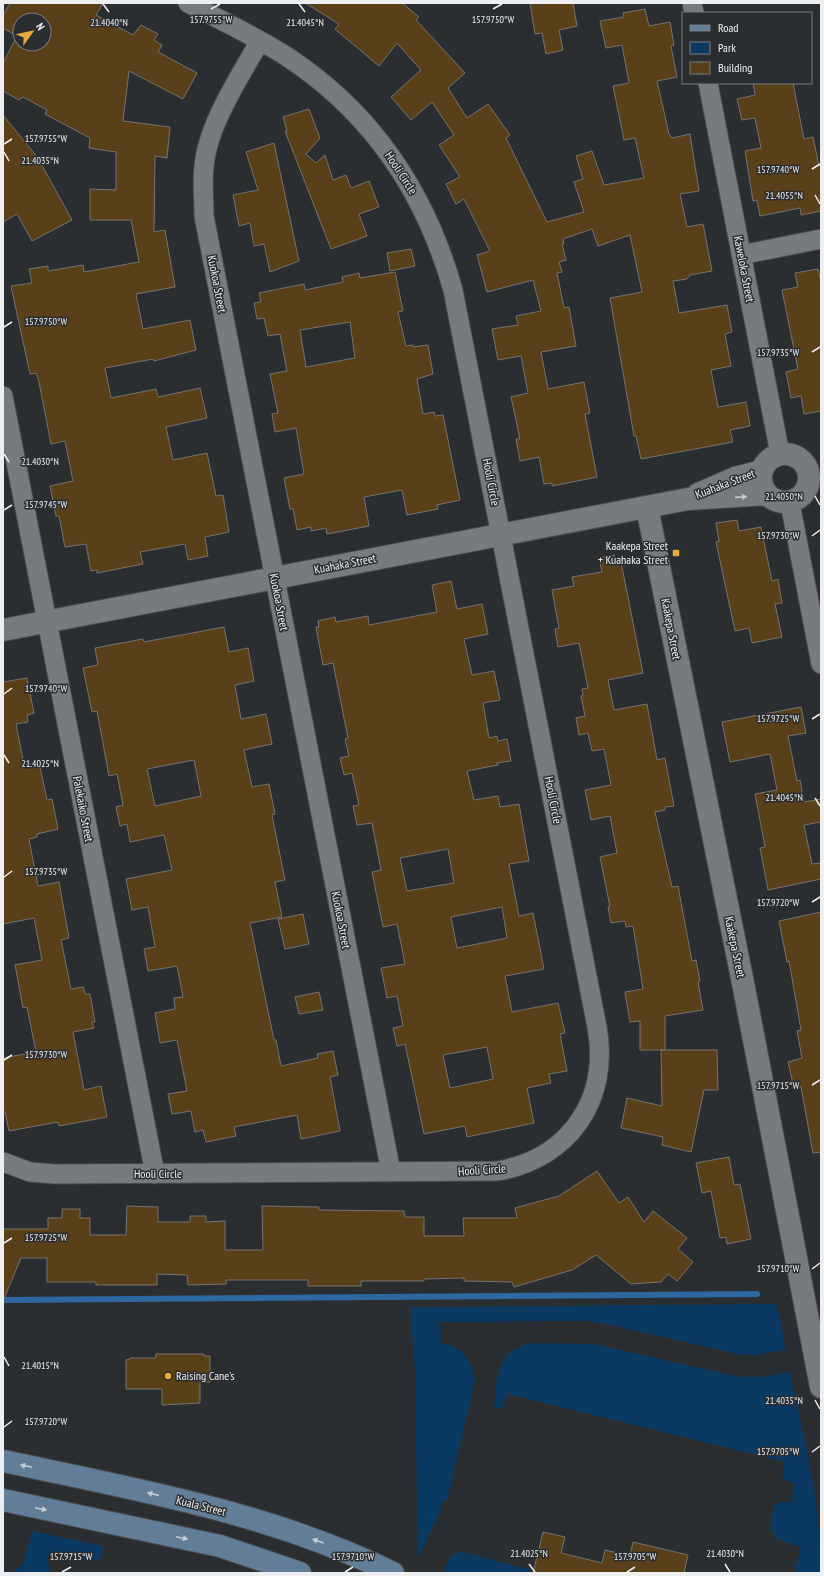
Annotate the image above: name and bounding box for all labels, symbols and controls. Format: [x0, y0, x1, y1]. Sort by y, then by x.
north arrow [12, 12, 52, 52]
legend [682, 12, 812, 84]
text: 157.9755°W [190, 13, 233, 26]
text: 157.9750°W [472, 13, 515, 26]
text: 21.4040°N [90, 16, 128, 29]
text: 21.4045°N [286, 16, 324, 29]
text: N [33, 20, 48, 33]
text: Road [718, 20, 738, 35]
text: Park [718, 40, 736, 55]
text: Building [718, 60, 753, 75]
text: 157.9755°W [25, 132, 68, 145]
street label: Hooli Circle [382, 148, 421, 197]
text: 21.4035°N [21, 154, 59, 167]
text: 157.9740°W [757, 163, 800, 176]
text: 21.4055°N [765, 189, 803, 202]
street label: Kaweloka Street [731, 234, 758, 304]
street label: Kuokoa Street [205, 254, 231, 314]
text: 157.9750°W [25, 315, 68, 328]
text: 157.9735°W [757, 346, 800, 359]
text: 21.4030°N [21, 455, 59, 468]
street label: Hooli Circle [480, 457, 503, 507]
street label: Kuahaka Street [693, 465, 757, 502]
text: 21.4050°N [765, 490, 803, 503]
one-way arrow [735, 493, 747, 500]
text: 157.9745°W [25, 498, 68, 511]
text: 157.9730°W [757, 529, 800, 542]
place label: Kaakepa Street + Kuahaka Street [598, 538, 669, 567]
marker: Kaakepa Street + Kuahaka Street [671, 548, 681, 558]
street label: Kuahaka Street [313, 550, 378, 577]
street label: Kuokoa Street [267, 572, 293, 632]
street label: Kaakepa Street [658, 597, 685, 662]
text: 157.9740°W [25, 682, 68, 695]
text: 157.9725°W [757, 712, 800, 725]
text: 21.4025°N [21, 757, 59, 770]
street label: Palekaiko Street [70, 775, 97, 844]
street label: Hooli Circle [542, 775, 565, 825]
text: 21.4045°N [765, 791, 803, 804]
text: 157.9735°W [25, 865, 68, 878]
street label: Kuokoa Street [329, 890, 355, 950]
text: 157.9720°W [757, 896, 800, 909]
street label: Kaakepa Street [722, 915, 749, 980]
text: 157.9730°W [25, 1048, 68, 1061]
text: 157.9715°W [757, 1079, 800, 1092]
street label: Hooli Circle [457, 1160, 507, 1179]
street label: Hooli Circle [134, 1166, 182, 1181]
text: 157.9725°W [25, 1231, 68, 1244]
text: 157.9710°W [757, 1262, 800, 1275]
text: 21.4015°N [21, 1359, 59, 1372]
place label: Raising Cane's [176, 1368, 235, 1383]
marker: Raising Cane's [163, 1371, 173, 1381]
text: 21.4035°N [765, 1394, 803, 1407]
text: 157.9720°W [25, 1415, 68, 1428]
text: 157.9705°W [757, 1445, 800, 1458]
one-way arrow [20, 1463, 32, 1469]
one-way arrow [147, 1491, 159, 1497]
street label: Kuala Street [175, 1492, 228, 1519]
one-way arrow [35, 1506, 47, 1512]
one-way arrow [176, 1536, 188, 1542]
one-way arrow [312, 1538, 324, 1544]
text: 21.4025°N [510, 1547, 548, 1560]
text: 21.4030°N [706, 1547, 744, 1560]
text: 157.9715°W [50, 1550, 93, 1563]
text: 157.9710°W [332, 1550, 375, 1563]
text: 157.9705°W [614, 1550, 657, 1563]

